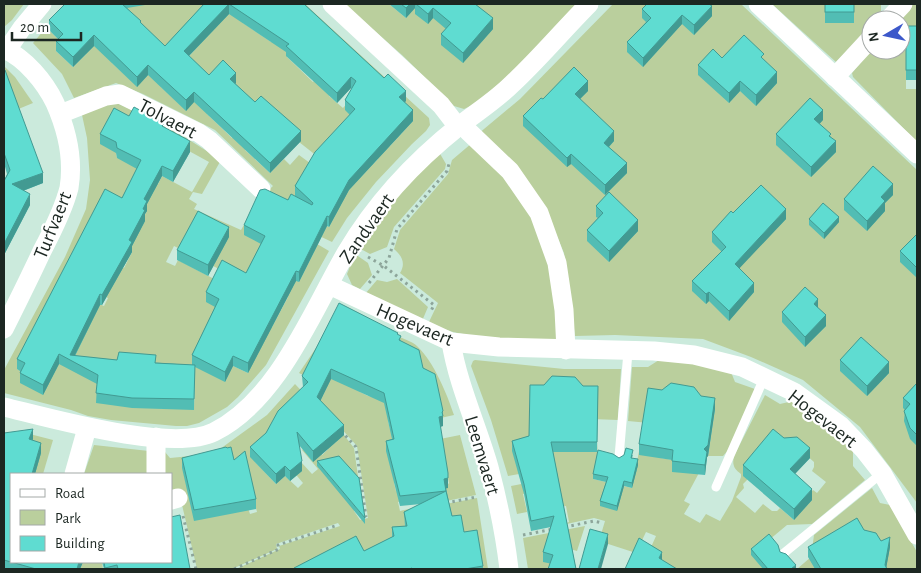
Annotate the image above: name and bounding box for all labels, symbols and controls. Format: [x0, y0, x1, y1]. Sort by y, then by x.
scale bar [12, 10, 81, 42]
north arrow [861, 10, 911, 60]
text: 20 m [20, 20, 49, 35]
text: N [866, 31, 882, 43]
street label: Tolvaert [135, 95, 200, 143]
street label: Turfvaert [30, 188, 76, 262]
street label: Zandvaert [336, 190, 398, 267]
street label: Hogevaert [373, 300, 457, 350]
street label: Hogevaert [784, 386, 861, 452]
street label: Leemvaert [461, 413, 504, 498]
legend [10, 473, 172, 563]
text: Road [55, 486, 85, 501]
text: Park [55, 511, 81, 526]
text: Building [55, 536, 105, 551]

